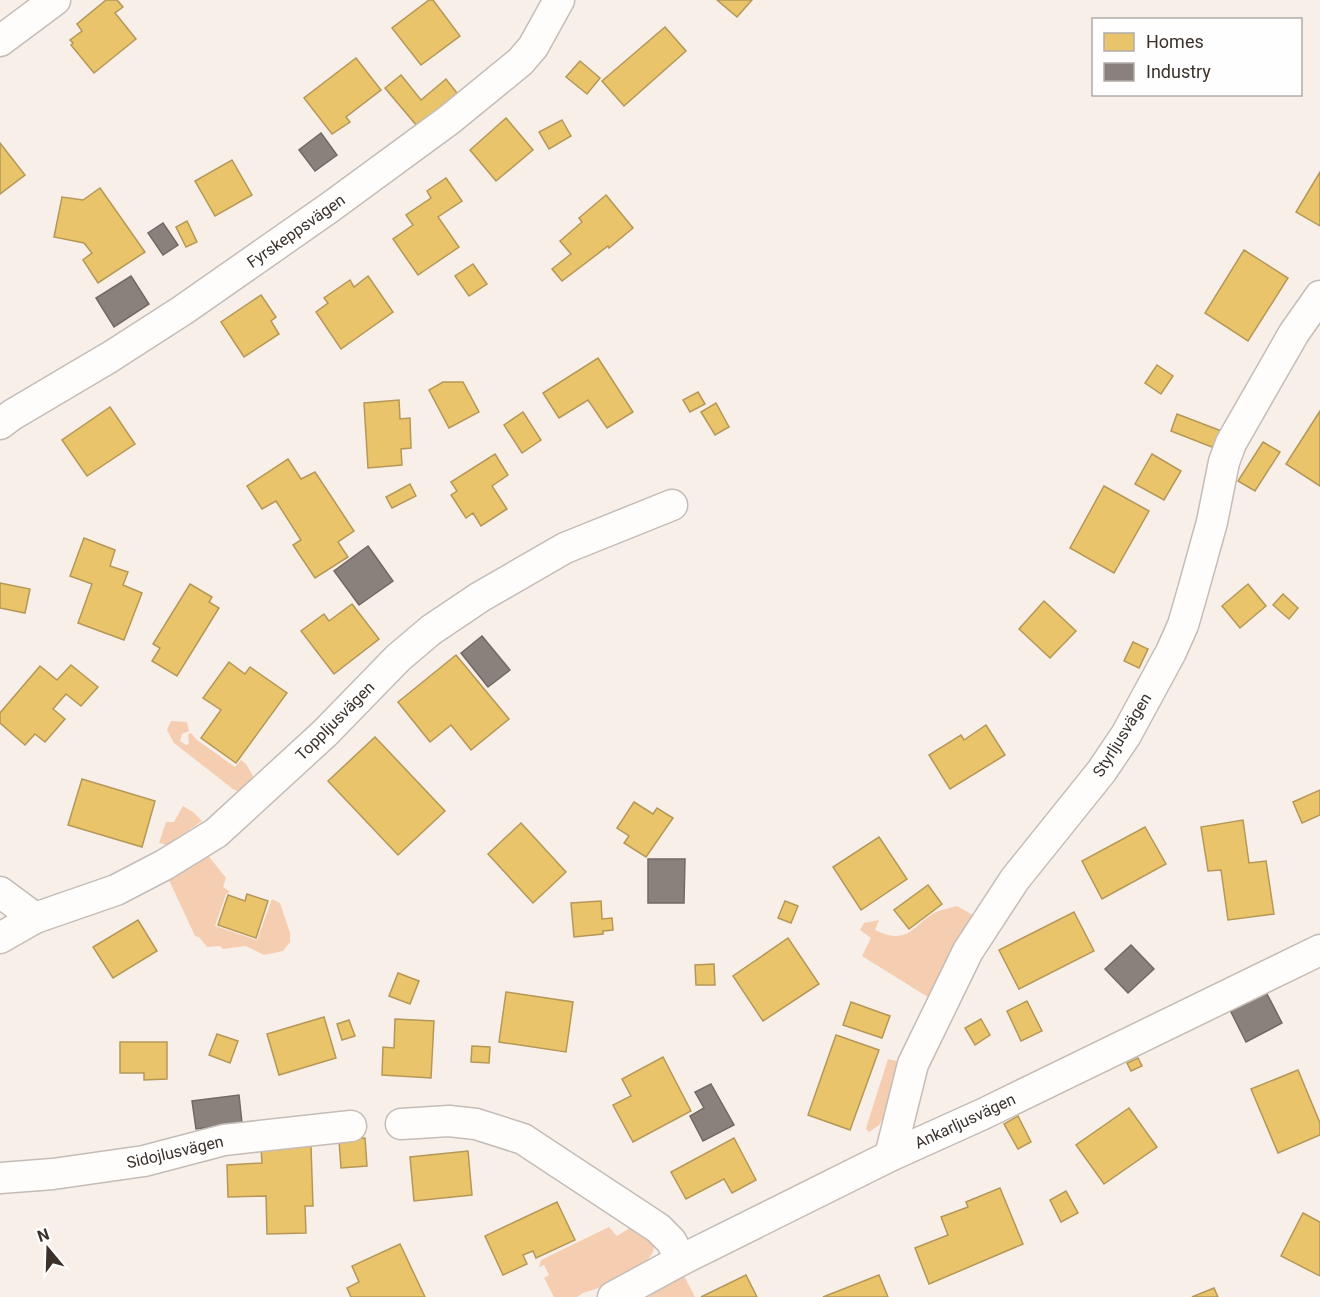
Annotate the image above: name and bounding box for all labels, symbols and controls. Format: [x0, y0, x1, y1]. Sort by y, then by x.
legend [1092, 18, 1302, 96]
text: Homes [1146, 31, 1204, 52]
text: Industry [1146, 61, 1211, 82]
street label: Fyrskeppsvägen [243, 190, 349, 272]
street label: Toppljusvägen [292, 678, 378, 764]
street label: Styrljusvägen [1089, 690, 1155, 780]
street label: Ankarljusvägen [912, 1089, 1018, 1153]
street label: Sidojlusvägen [125, 1132, 225, 1172]
north arrow [18, 1219, 78, 1279]
text: N [35, 1224, 52, 1246]

